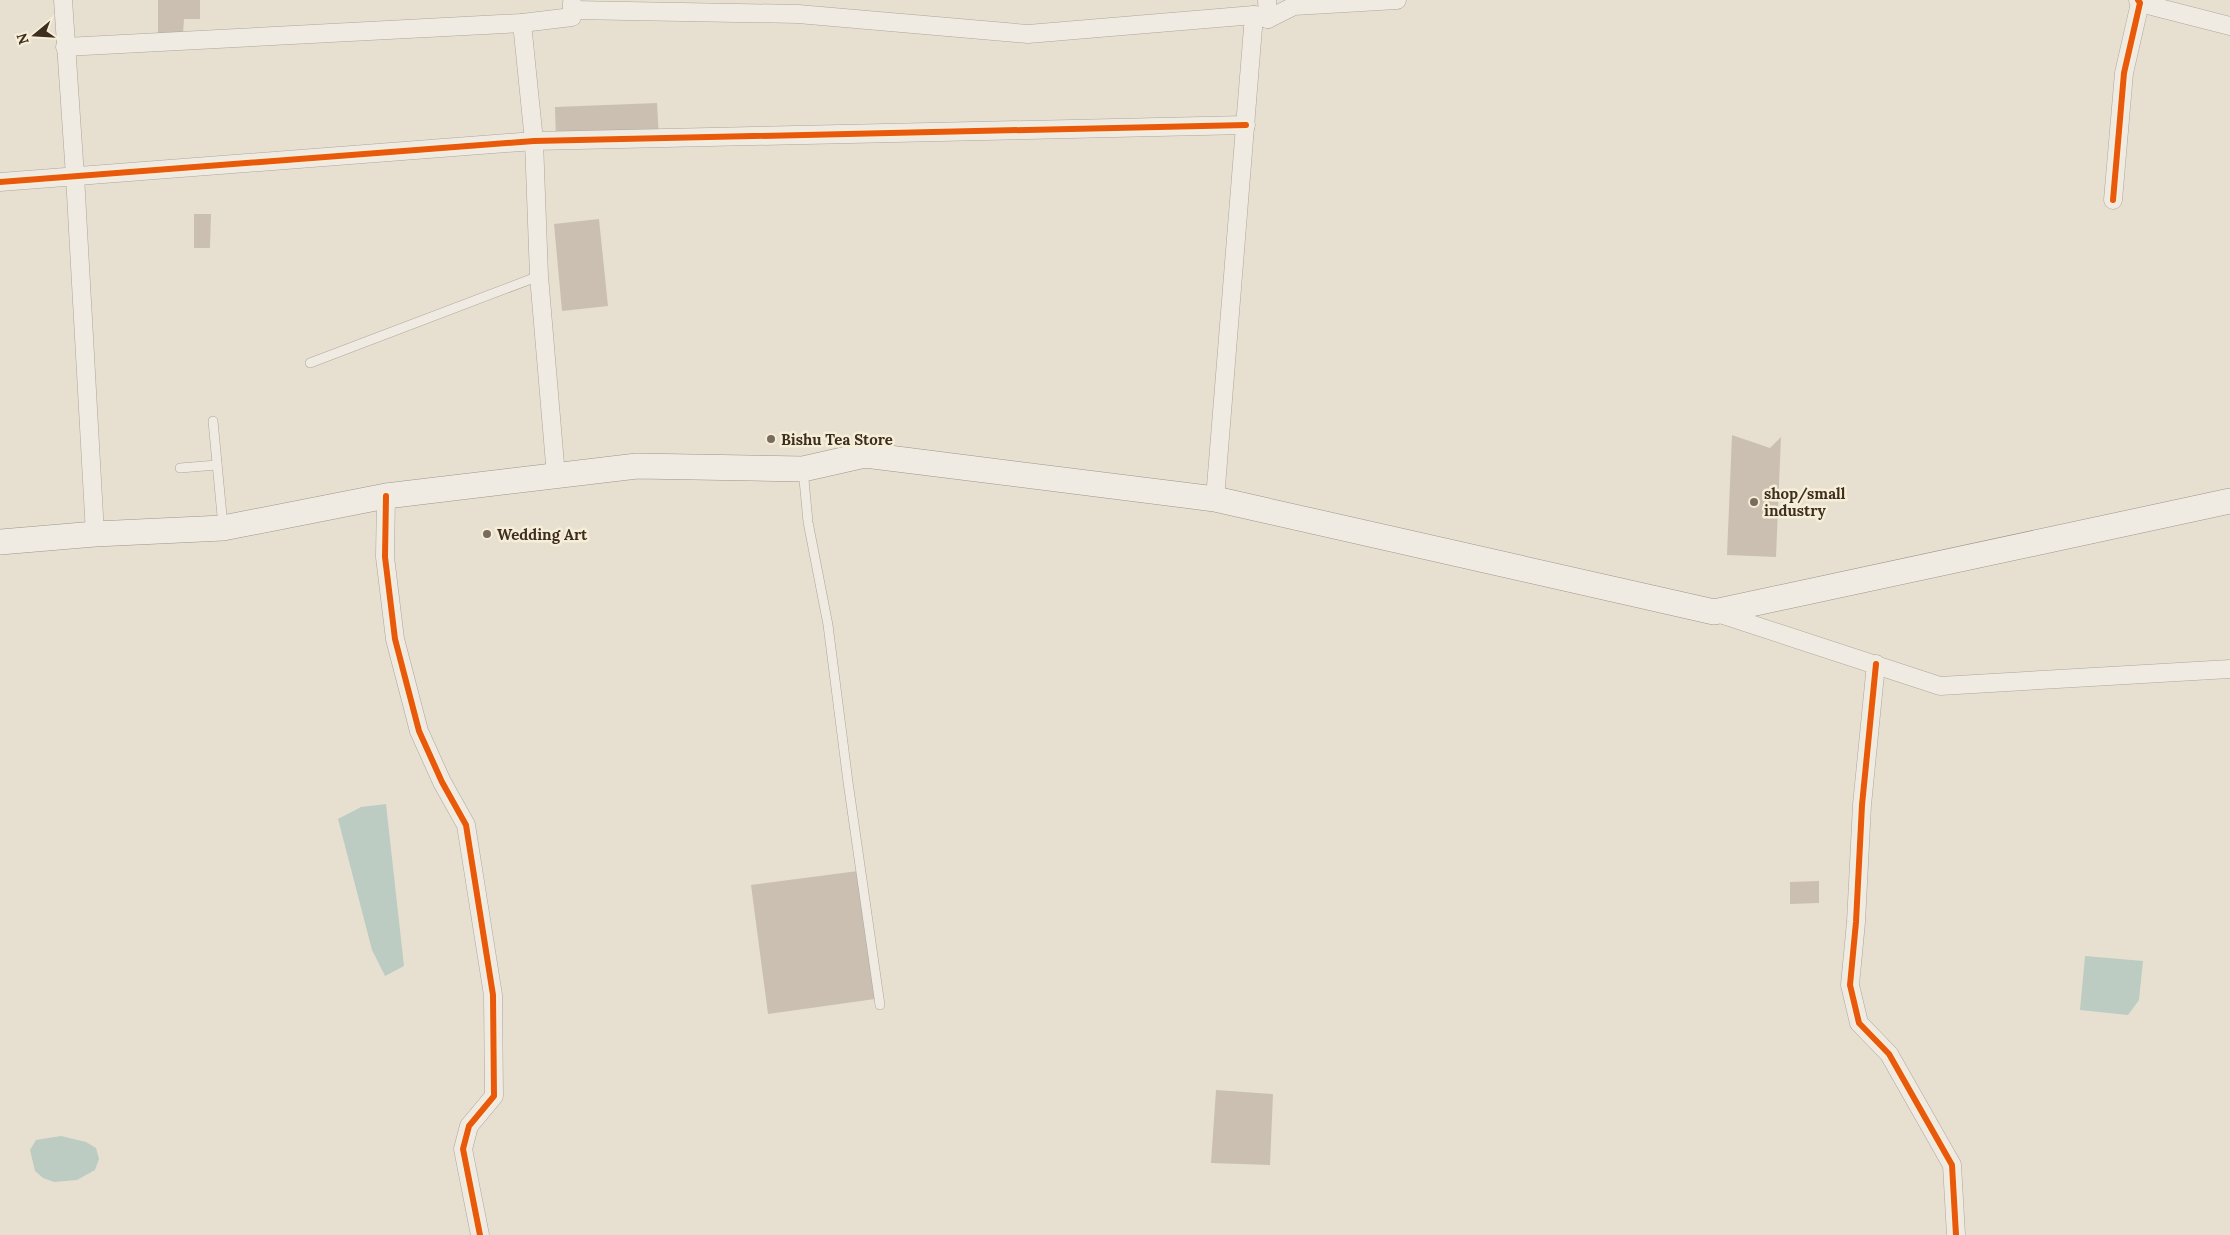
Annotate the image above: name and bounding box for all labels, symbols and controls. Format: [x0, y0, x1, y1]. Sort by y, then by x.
north arrow [10, 10, 60, 60]
text: N [12, 31, 33, 47]
place label: Bishu Tea Store [781, 430, 893, 449]
marker: Bishu Tea Store [765, 433, 777, 445]
place label: shop/small industry [1764, 484, 1846, 520]
marker: shop/small industry [1748, 496, 1760, 508]
place label: Wedding Art [497, 525, 588, 544]
marker: Wedding Art [481, 528, 493, 540]

